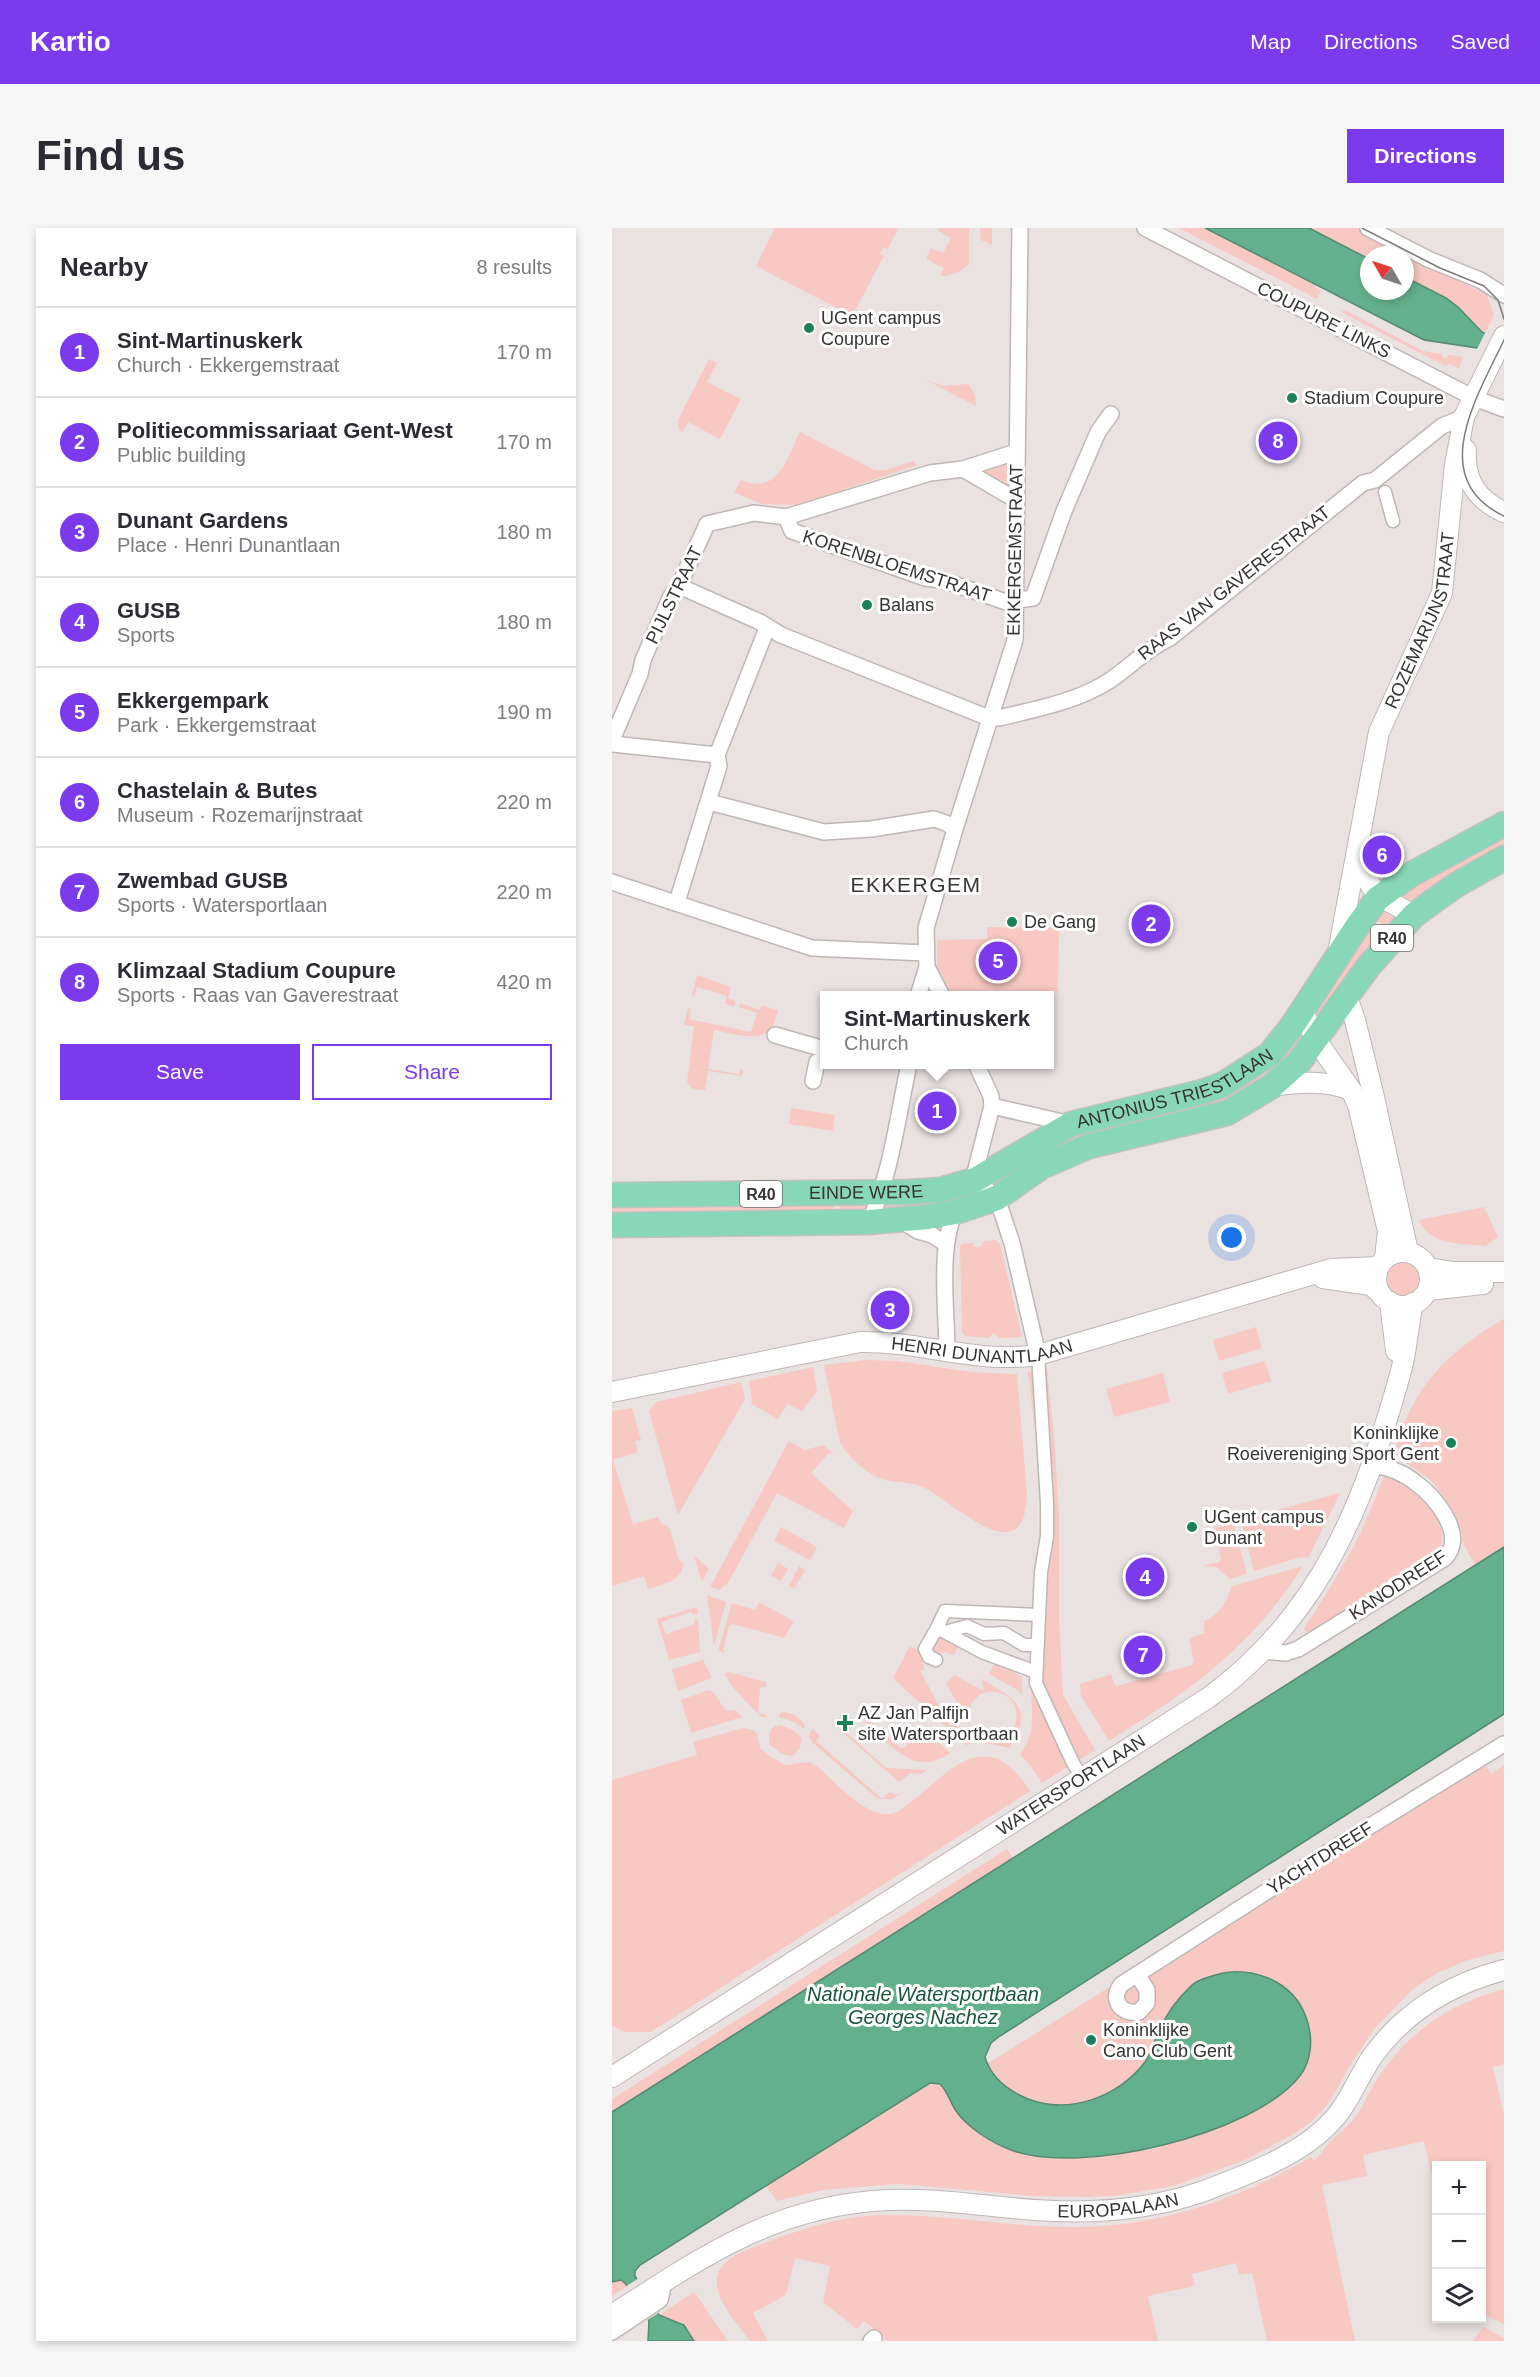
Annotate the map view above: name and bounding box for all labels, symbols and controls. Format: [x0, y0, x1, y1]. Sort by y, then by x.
text: Kartio [30, 26, 111, 57]
text: Map [1250, 30, 1291, 53]
text: Directions [1324, 30, 1417, 53]
text: Saved [1450, 30, 1510, 53]
button: Directions [1347, 129, 1504, 183]
text: Find us [36, 132, 185, 179]
north arrow [1360, 246, 1414, 300]
text: Nearby [60, 252, 148, 282]
text: 8 results [476, 256, 552, 278]
street label: COUPURE LINKS [1254, 278, 1394, 362]
place label: UGent campus Coupure [821, 308, 941, 349]
marker: UGent campus Coupure [802, 321, 816, 335]
text: Sint-Martinuskerk [117, 328, 303, 353]
text: 1 [74, 341, 85, 363]
text: 170 m [496, 341, 552, 363]
text: Church · Ekkergemstraat [117, 354, 339, 376]
place label: Stadium Coupure [1304, 388, 1444, 408]
marker: Stadium Coupure [1285, 391, 1299, 405]
text: Politiecommissariaat Gent-West [117, 418, 453, 443]
pin: 8 [1258, 418, 1298, 464]
text: 2 [74, 431, 85, 453]
text: 170 m [496, 431, 552, 453]
text: Public building [117, 444, 246, 466]
street label: EKKERGEMSTRAAT [1004, 464, 1026, 636]
street label: RAAS VAN GAVERESTRAAT [1134, 502, 1334, 664]
text: Dunant Gardens [117, 508, 288, 533]
text: 3 [74, 521, 85, 543]
text: 180 m [496, 521, 552, 543]
street label: KORENBLOEMSTRAAT [800, 526, 994, 606]
street label: ROZEMARIJNSTRAAT [1381, 531, 1458, 712]
text: Place · Henri Dunantlaan [117, 534, 340, 556]
street label: PIJLSTRAAT [642, 543, 706, 647]
place label: Balans [879, 595, 934, 615]
text: GUSB [117, 598, 181, 623]
marker: Balans [860, 598, 874, 612]
text: 4 [74, 611, 85, 633]
text: 180 m [496, 611, 552, 633]
text: Sports [117, 624, 175, 646]
text: Ekkergempark [117, 688, 269, 713]
text: 5 [74, 701, 85, 723]
text: 190 m [496, 701, 552, 723]
text: Park · Ekkergemstraat [117, 714, 316, 736]
text: Chastelain & Butes [117, 778, 318, 803]
text: 6 [74, 791, 85, 813]
text: 220 m [496, 791, 552, 813]
text: Museum · Rozemarijnstraat [117, 804, 363, 826]
pin: 6 [1362, 832, 1402, 878]
text: Zwembad GUSB [117, 868, 288, 893]
district label: EKKERGEM [850, 873, 982, 896]
text: 7 [74, 881, 85, 903]
text: 220 m [496, 881, 552, 903]
text: Sports · Watersportlaan [117, 894, 327, 916]
pin: 2 [1132, 902, 1170, 946]
place label: De Gang [1024, 912, 1096, 932]
marker: De Gang [1005, 915, 1019, 929]
road number: R40 [1371, 925, 1413, 951]
pin: 5 [978, 938, 1018, 984]
text: Klimzaal Stadium Coupure [117, 958, 396, 983]
text: 8 [74, 971, 85, 993]
text: 420 m [496, 971, 552, 993]
text: Sports · Raas van Gaverestraat [117, 984, 398, 1006]
popup [820, 991, 1054, 1069]
text: Sint-Martinuskerk [844, 1006, 1030, 1031]
text: Church [844, 1032, 909, 1054]
button: Save [60, 1044, 300, 1100]
button: Share [312, 1044, 552, 1100]
street label: ANTONIUS TRIESTLAAN [1075, 1045, 1277, 1132]
pin: 1 [918, 1088, 956, 1134]
road number: R40 [740, 1181, 782, 1207]
street label: EINDE WERE [809, 1181, 924, 1203]
your location [1217, 1223, 1246, 1252]
pin: 3 [870, 1288, 910, 1332]
street label: HENRI DUNANTLAAN [890, 1333, 1075, 1367]
place label: Koninklijke Roeivereniging Sport Gent [1227, 1423, 1439, 1464]
marker: Koninklijke Roeivereniging Sport Gent [1444, 1436, 1458, 1450]
place label: UGent campus Dunant [1204, 1507, 1324, 1548]
marker: UGent campus Dunant [1185, 1520, 1199, 1534]
street label: KANODREEF [1346, 1546, 1450, 1624]
pin: 4 [1126, 1554, 1164, 1600]
pin: 7 [1124, 1632, 1162, 1678]
place label: AZ Jan Palfijn site Watersportbaan [858, 1703, 1018, 1744]
marker: AZ Jan Palfijn site Watersportbaan [836, 1714, 854, 1732]
street label: WATERSPORTLAAN [993, 1731, 1149, 1840]
street label: YACHTDREEF [1264, 1818, 1376, 1898]
water label: Nationale Watersportbaan Georges Nachez [807, 1983, 1039, 2028]
place label: Koninklijke Cano Club Gent [1103, 2020, 1232, 2061]
marker: Koninklijke Cano Club Gent [1084, 2033, 1098, 2047]
map controls [1432, 2161, 1486, 2323]
button: + [1432, 2161, 1486, 2215]
street label: EUROPALAAN [1057, 2189, 1180, 2221]
button: − [1432, 2215, 1486, 2269]
button: layers [1432, 2269, 1486, 2323]

